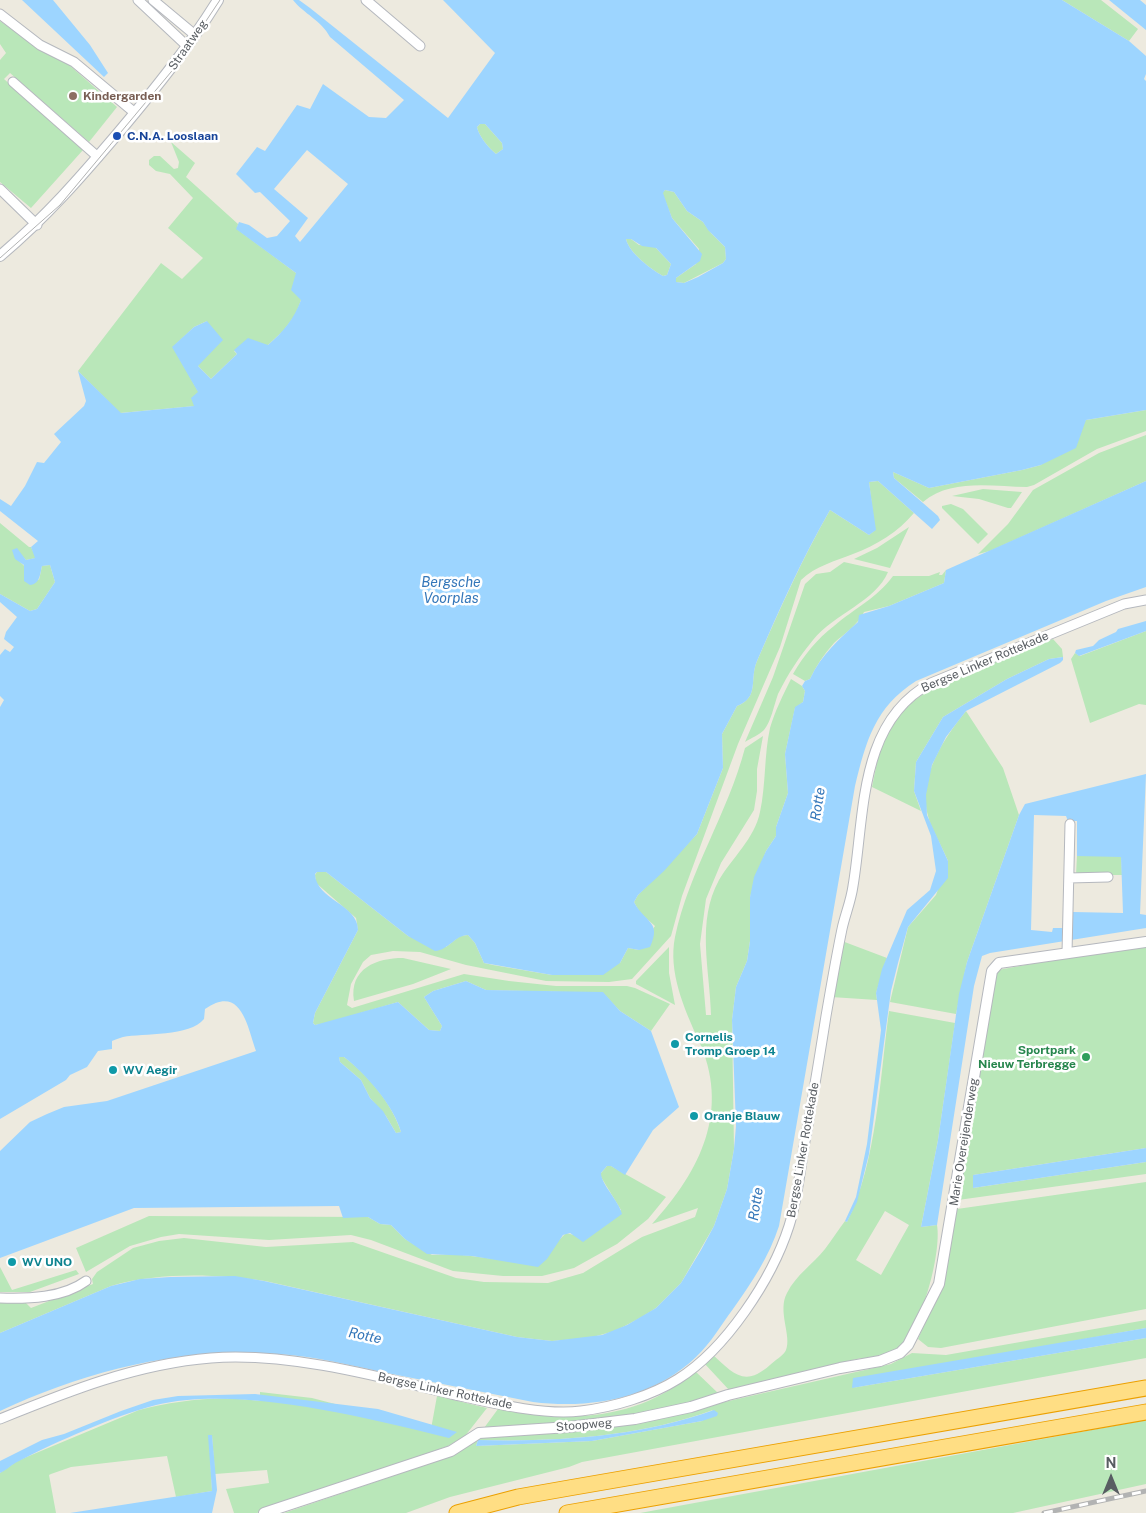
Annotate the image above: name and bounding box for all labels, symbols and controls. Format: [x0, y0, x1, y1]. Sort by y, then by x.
street label: Straatweg [165, 17, 211, 73]
place label: Kindergarden [83, 89, 161, 103]
marker: Kindergarden [67, 90, 79, 102]
place label: C.N.A. Looslaan [127, 129, 218, 143]
marker: C.N.A. Looslaan [111, 130, 123, 142]
water label: Bergsche Voorplas [421, 575, 481, 608]
street label: Bergse Linker Rottekade [919, 629, 1051, 695]
water label: Rotte [807, 786, 829, 822]
place label: Cornelis Tromp Groep 14 [685, 1030, 776, 1058]
marker: Cornelis Tromp Groep 14 [669, 1038, 681, 1050]
place label: Sportpark Nieuw Terbregge [978, 1043, 1076, 1071]
marker: Sportpark Nieuw Terbregge [1080, 1051, 1092, 1063]
place label: WV Aegir [123, 1063, 177, 1077]
marker: WV Aegir [107, 1064, 119, 1076]
street label: Marie Overeijenderweg [947, 1077, 981, 1207]
street label: Bergse Linker Rottekade [784, 1081, 822, 1219]
place label: Oranje Blauw [704, 1109, 780, 1123]
marker: Oranje Blauw [688, 1110, 700, 1122]
water label: Rotte [745, 1186, 767, 1222]
place label: WV UNO [22, 1255, 72, 1269]
marker: WV UNO [6, 1256, 18, 1268]
water label: Rotte [347, 1324, 383, 1348]
street label: Bergse Linker Rottekade [376, 1370, 514, 1412]
street label: Stoopweg [555, 1415, 613, 1435]
north arrow [1086, 1453, 1136, 1503]
text: N [1106, 1455, 1116, 1471]

